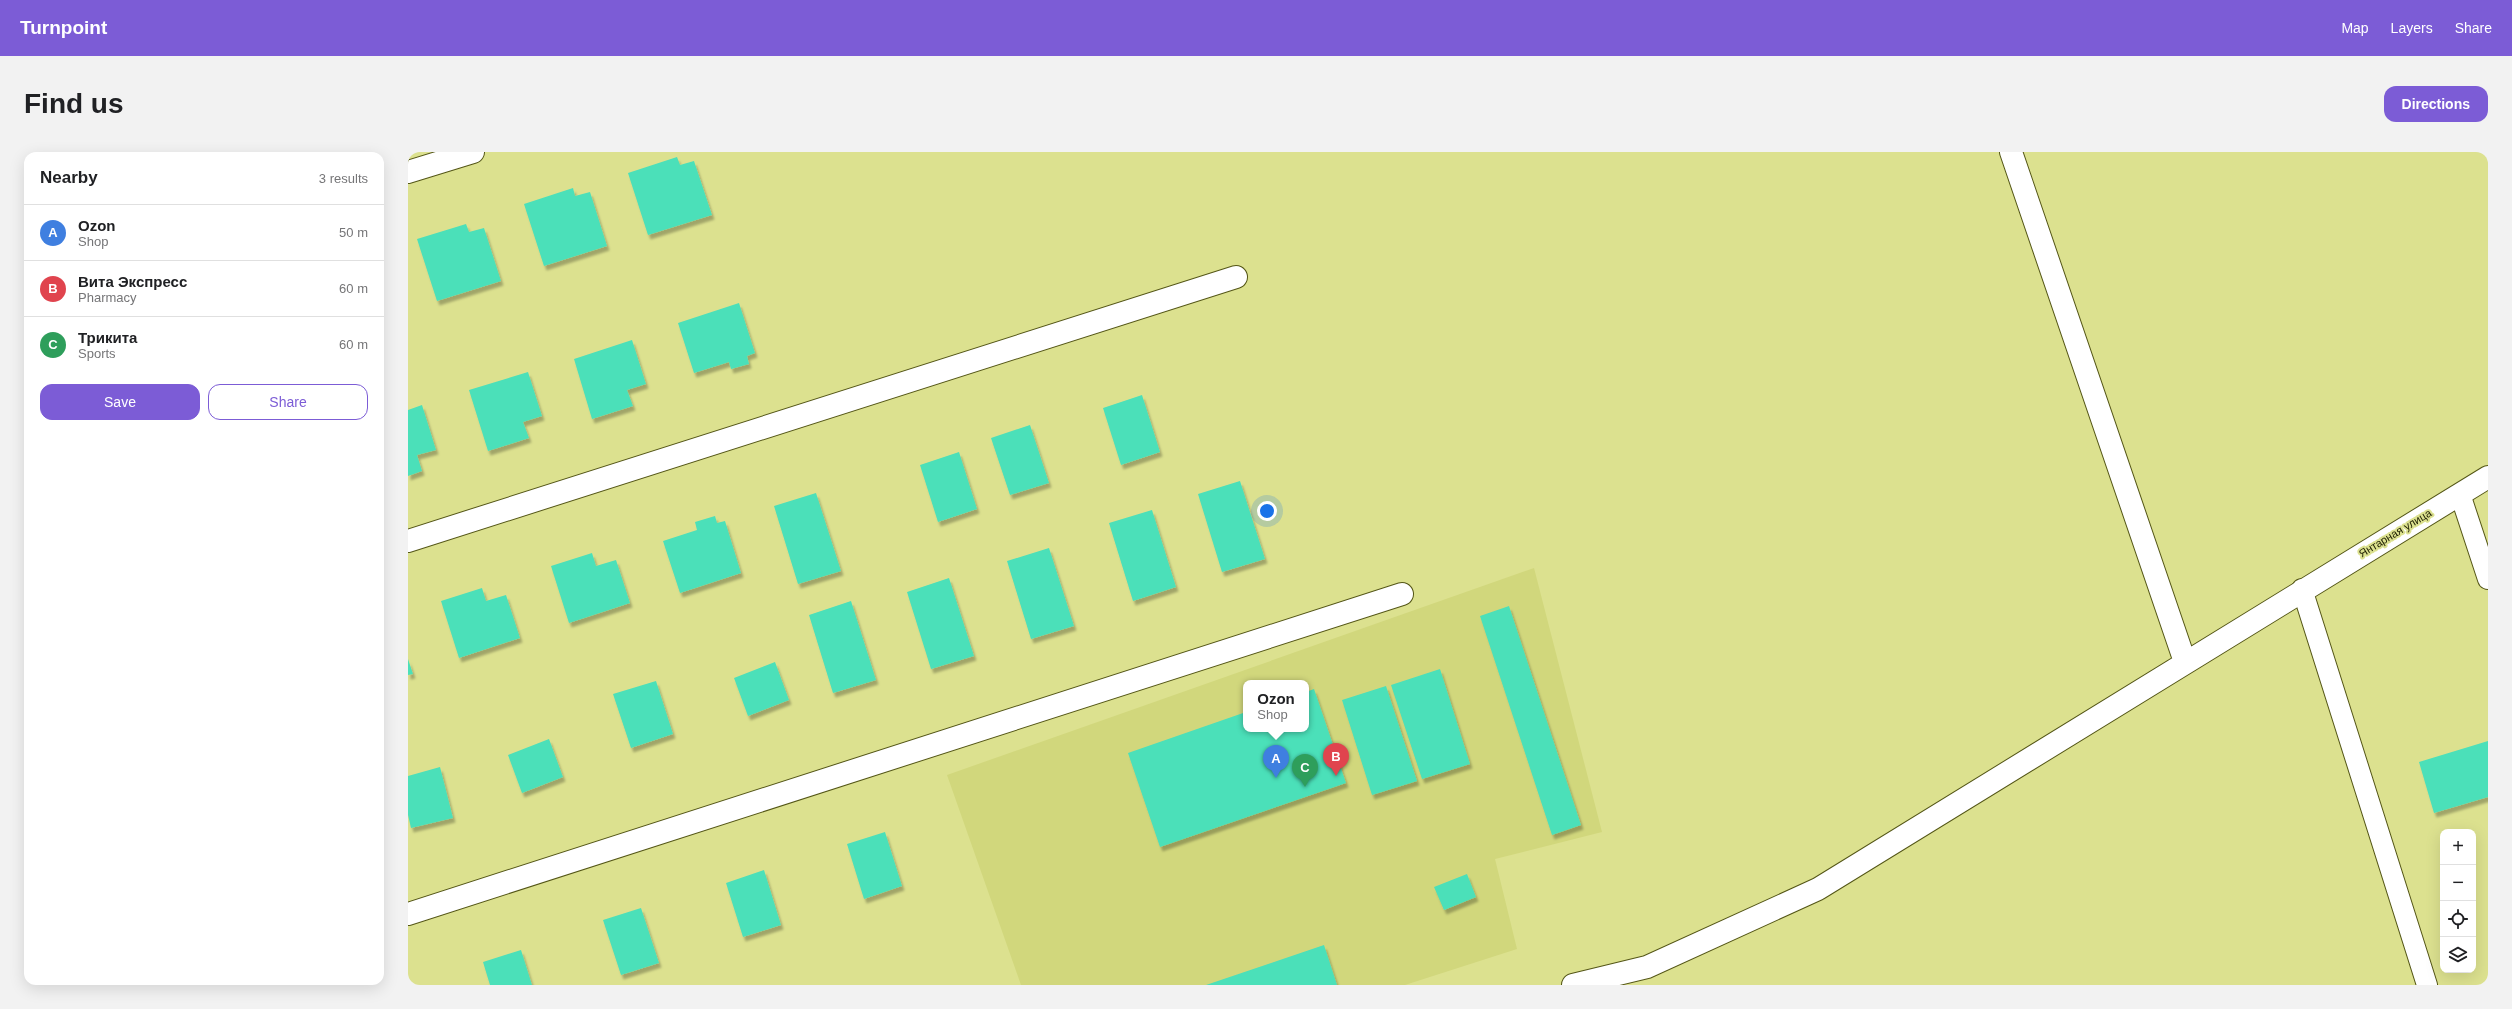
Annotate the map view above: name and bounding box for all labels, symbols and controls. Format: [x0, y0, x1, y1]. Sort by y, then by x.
text: Turnpoint [20, 17, 107, 38]
text: Map [2341, 20, 2369, 36]
text: Layers [2391, 20, 2433, 36]
text: Share [2455, 20, 2492, 36]
button: Directions [2384, 86, 2488, 122]
text: Find us [24, 88, 124, 119]
text: Nearby [40, 168, 98, 187]
text: 3 results [319, 171, 368, 186]
text: Ozon [78, 217, 116, 234]
text: A [48, 225, 58, 240]
text: 50 m [339, 225, 368, 240]
text: Shop [78, 234, 108, 249]
text: Вита Экспресс [78, 273, 187, 290]
text: B [48, 281, 58, 296]
text: 60 m [339, 281, 368, 296]
text: Pharmacy [78, 290, 137, 305]
text: Трикита [78, 329, 137, 346]
text: C [48, 337, 58, 352]
text: 60 m [339, 337, 368, 352]
text: Sports [78, 346, 116, 361]
button: Save [40, 384, 200, 420]
button: Share [208, 384, 368, 420]
your location [1257, 501, 1277, 521]
street label: Янтарная улица [2356, 506, 2434, 559]
popup [1243, 680, 1309, 732]
text: Ozon [1257, 690, 1295, 707]
text: Shop [1257, 707, 1288, 722]
pin: B [1323, 743, 1349, 776]
pin: A [1263, 745, 1289, 778]
pin: C [1292, 754, 1318, 787]
map controls [2440, 829, 2476, 973]
button: + [2440, 829, 2476, 865]
button: − [2440, 865, 2476, 901]
button: locate [2440, 901, 2476, 937]
button: layers [2440, 937, 2476, 973]

